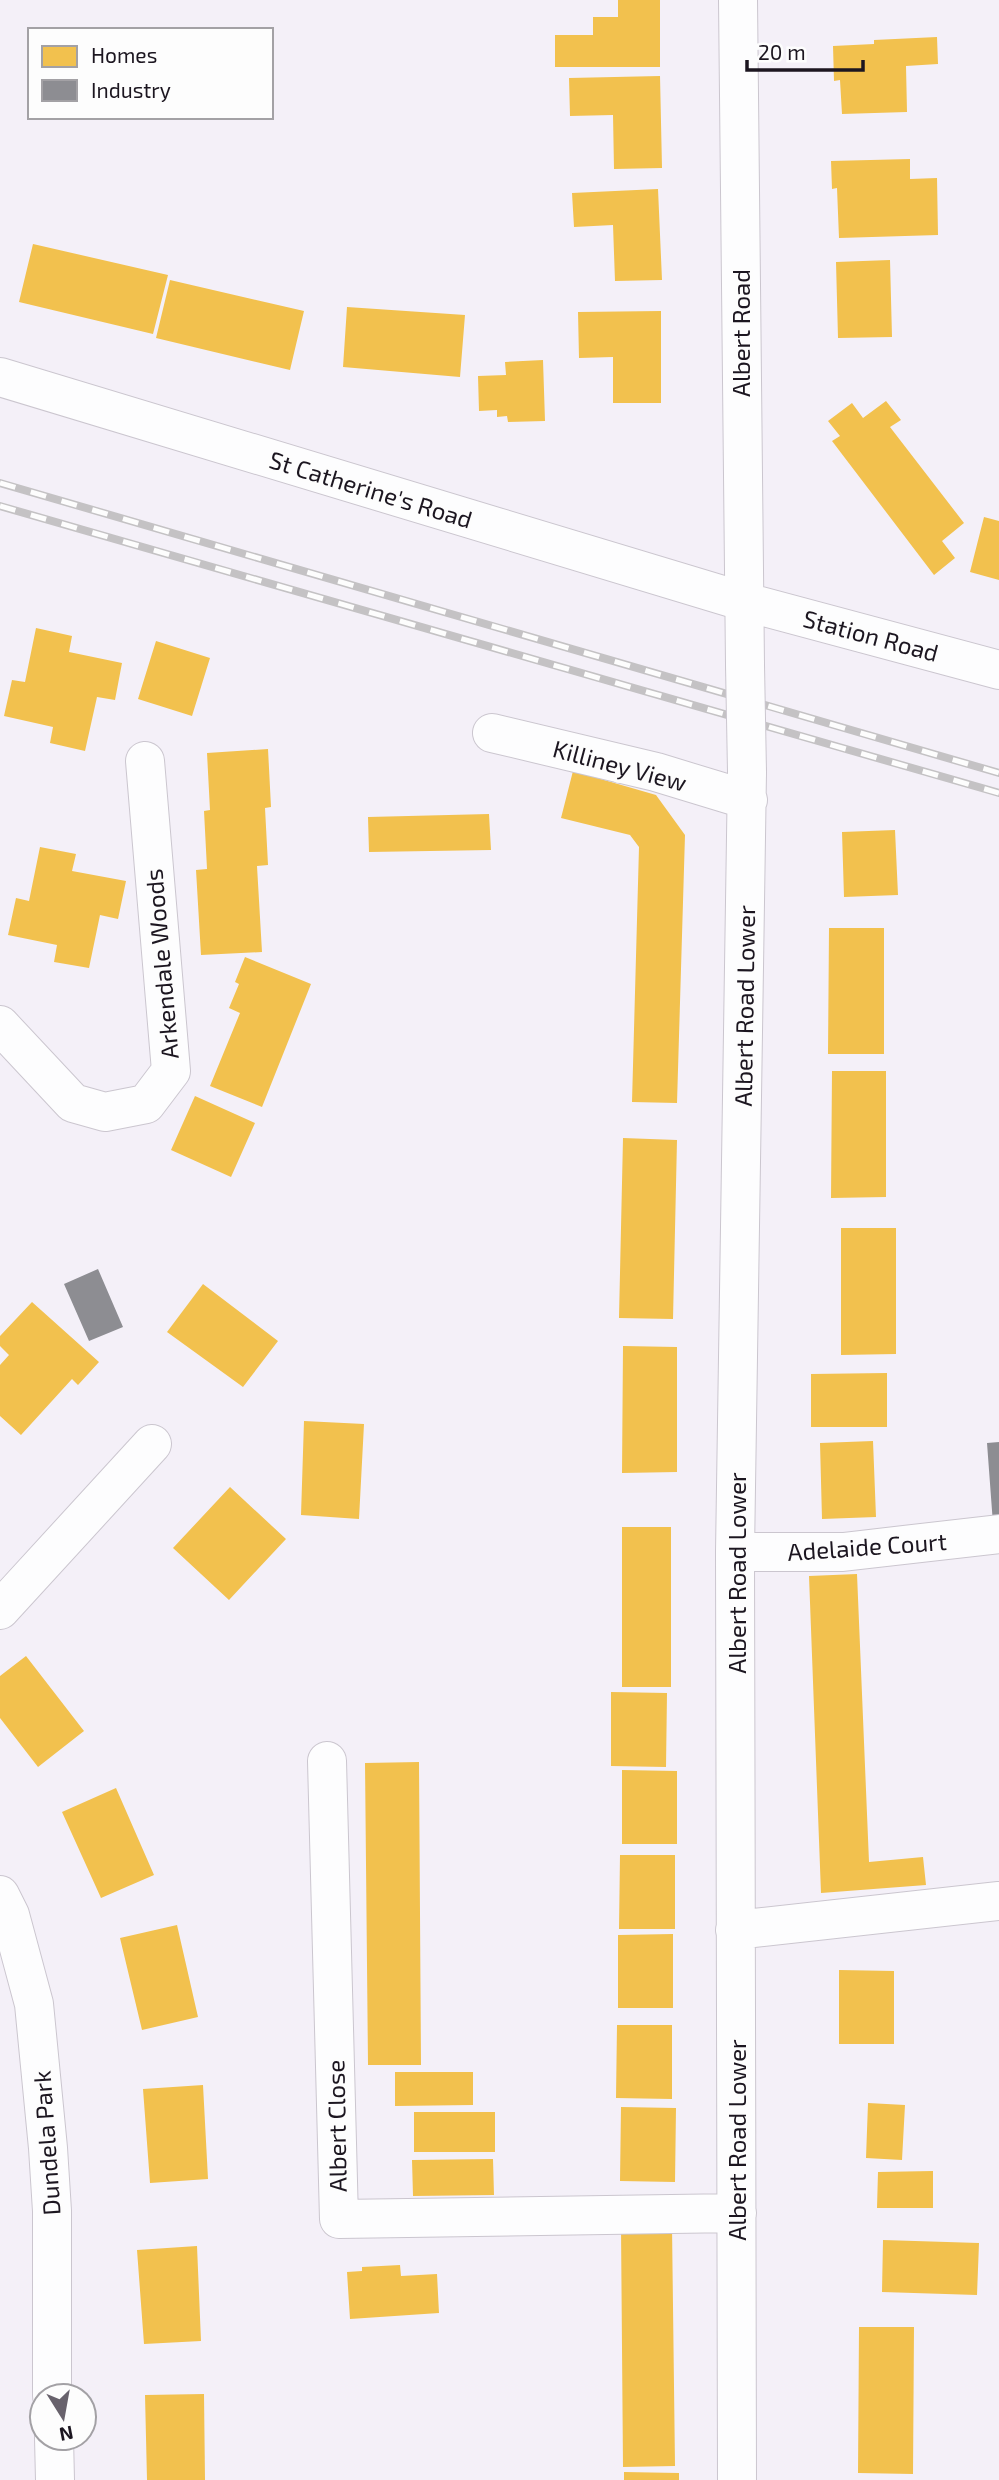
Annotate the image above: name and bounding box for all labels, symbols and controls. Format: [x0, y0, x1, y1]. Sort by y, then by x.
legend [28, 28, 273, 119]
scale bar [747, 28, 862, 72]
text: 20 m [758, 39, 806, 64]
text: Homes [91, 42, 157, 67]
text: Industry [91, 77, 171, 102]
street label: Albert Road [726, 269, 755, 397]
street label: St Catherine's Road [266, 444, 476, 534]
street label: Station Road [800, 603, 942, 667]
street label: Killiney View [550, 733, 690, 797]
street label: Arkendale Woods [138, 868, 184, 1060]
street label: Albert Road Lower [728, 905, 760, 1107]
street label: Albert Road Lower [722, 1472, 751, 1674]
street label: Adelaide Court [786, 1526, 948, 1566]
street label: Albert Road Lower [722, 2039, 751, 2241]
street label: Albert Close [320, 2060, 352, 2192]
street label: Dundela Park [26, 2070, 66, 2216]
north arrow [28, 2382, 98, 2452]
text: N [57, 2422, 75, 2447]

